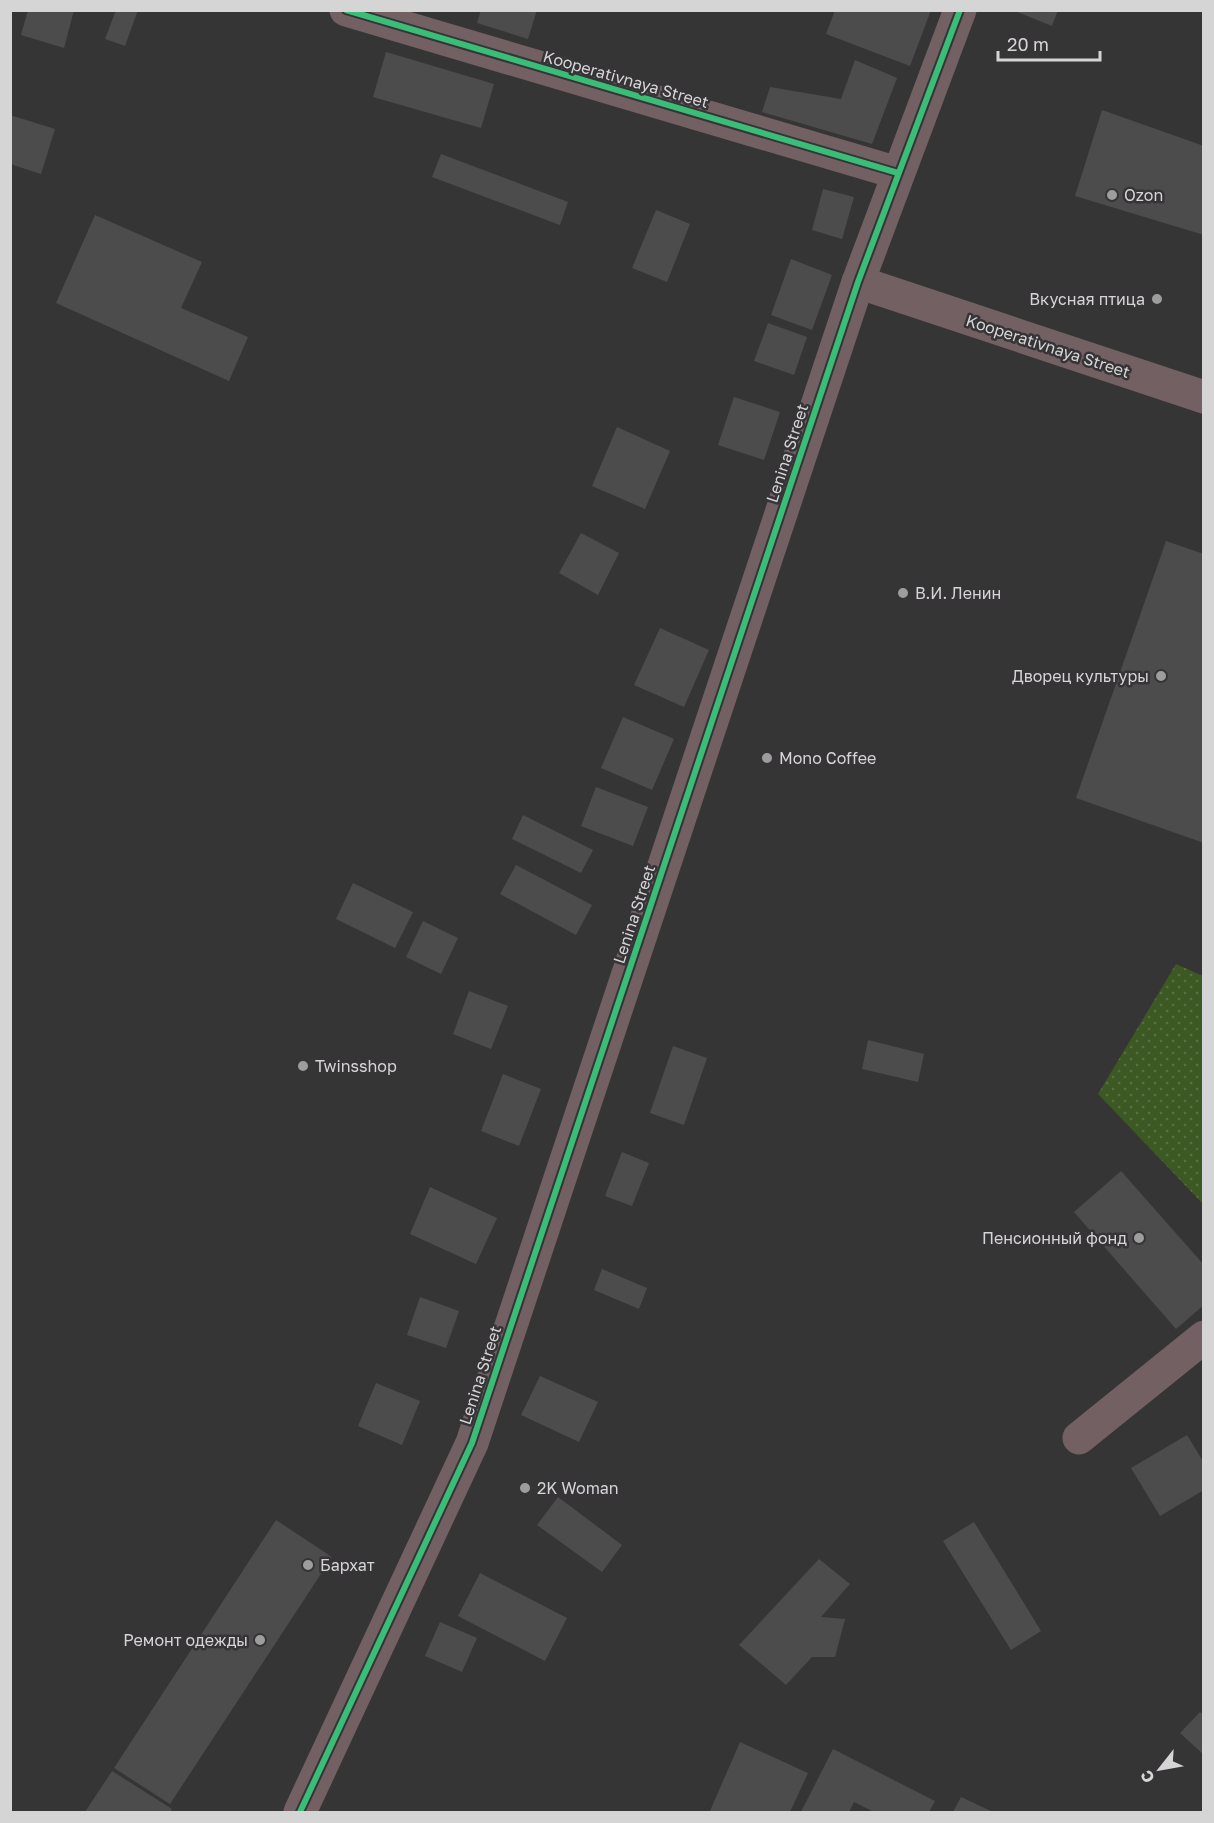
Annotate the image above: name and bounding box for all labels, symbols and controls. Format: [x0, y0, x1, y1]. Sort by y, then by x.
scale bar [998, 24, 1100, 62]
text: 20 m [1007, 33, 1049, 55]
street label: Kooperativnaya Street [541, 46, 711, 112]
place label: Ozon [1124, 185, 1163, 205]
marker: Ozon [1105, 188, 1119, 202]
place label: Вкусная птица [1029, 289, 1145, 309]
marker: Вкусная птица [1150, 292, 1164, 306]
street label: Kooperativnaya Street [964, 310, 1132, 382]
street label: Lenina Street [762, 401, 812, 505]
place label: В.И. Ленин [915, 583, 1001, 603]
marker: В.И. Ленин [896, 586, 910, 600]
place label: Дворец культуры [1012, 666, 1149, 686]
marker: Дворец культуры [1154, 669, 1168, 683]
place label: Mono Coffee [779, 748, 876, 768]
marker: Mono Coffee [760, 751, 774, 765]
street label: Lenina Street [609, 862, 659, 966]
place label: Twinsshop [315, 1056, 397, 1076]
marker: Twinsshop [296, 1059, 310, 1073]
place label: Пенсионный фонд [982, 1228, 1127, 1248]
marker: Пенсионный фонд [1132, 1231, 1146, 1245]
street label: Lenina Street [455, 1323, 505, 1427]
place label: 2K Woman [537, 1478, 619, 1498]
marker: 2K Woman [518, 1481, 532, 1495]
place label: Бархат [320, 1555, 375, 1575]
marker: Бархат [301, 1558, 315, 1572]
place label: Ремонт одежды [123, 1630, 248, 1650]
marker: Ремонт одежды [253, 1633, 267, 1647]
north arrow [1130, 1739, 1190, 1799]
text: С [1136, 1767, 1159, 1787]

